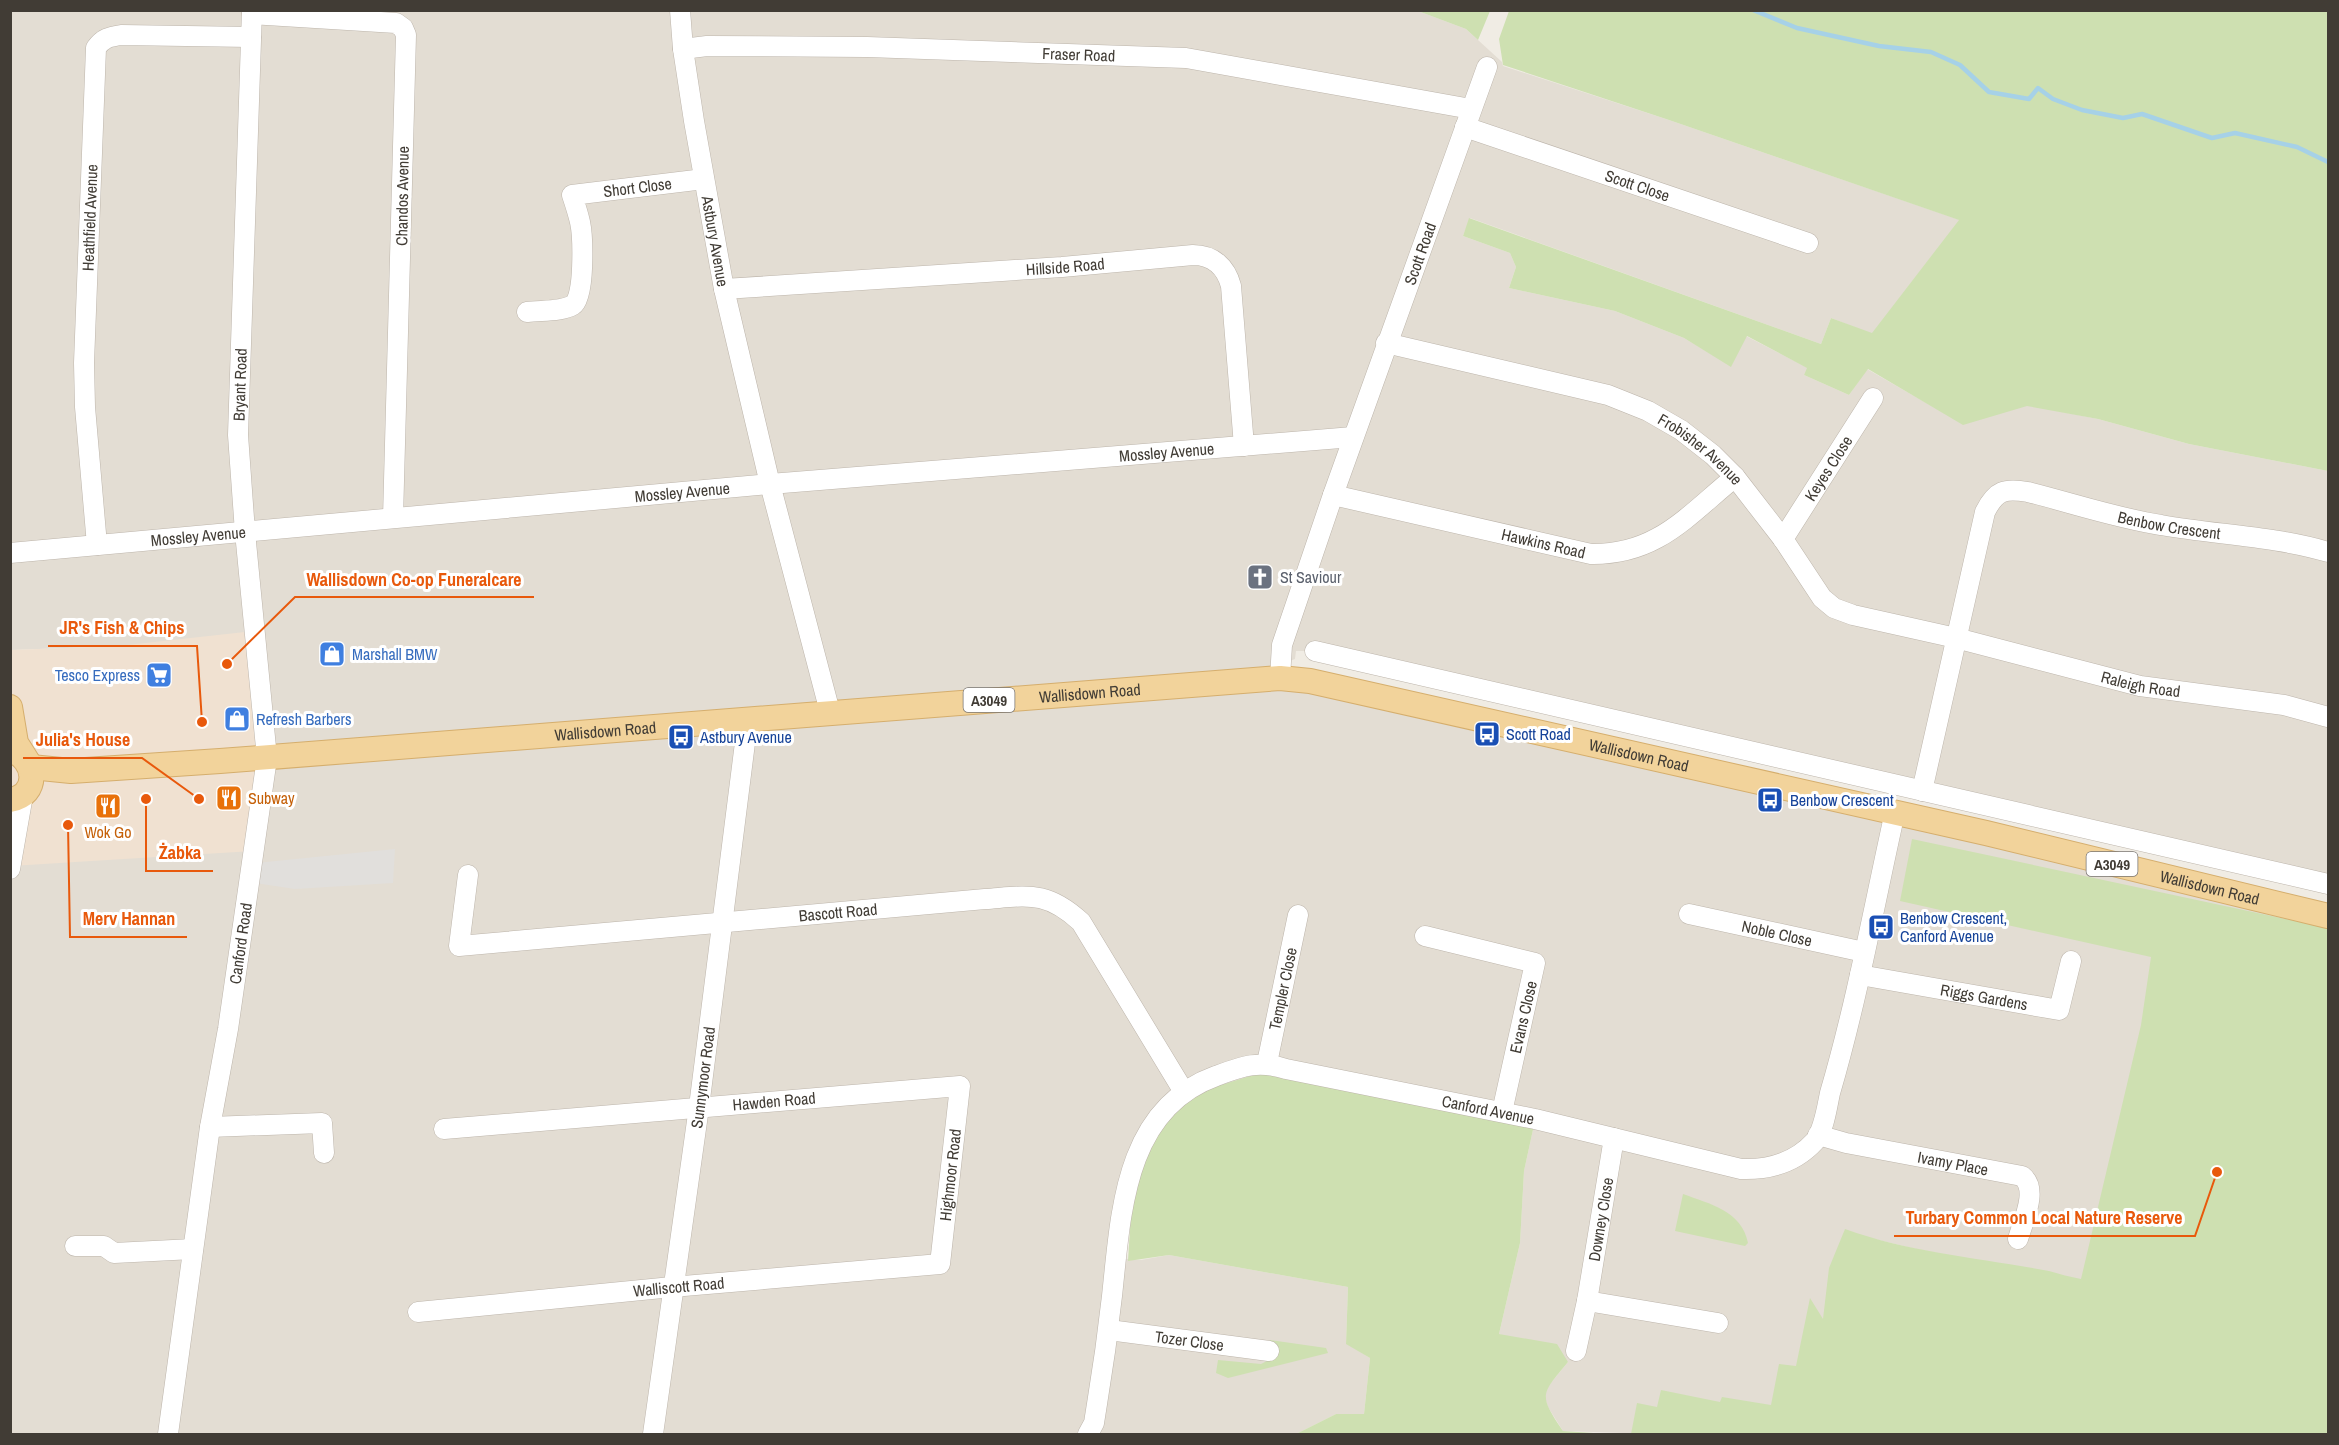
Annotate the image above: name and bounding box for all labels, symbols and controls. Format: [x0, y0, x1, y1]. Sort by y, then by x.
street label: Fraser Road [1042, 42, 1116, 67]
street label: Chandos Avenue [390, 146, 414, 246]
street label: Heathfield Avenue [77, 164, 103, 272]
street label: Scott Close [1602, 164, 1673, 206]
street label: Short Close [602, 172, 673, 202]
street label: Astbury Avenue [696, 193, 734, 288]
street label: Scott Road [1398, 219, 1441, 288]
street label: Hillside Road [1025, 252, 1106, 280]
street label: Bryant Road [227, 348, 252, 421]
street label: Frobisher Avenue [1654, 408, 1748, 489]
street label: Keyes Close [1799, 431, 1857, 505]
street label: Mossley Avenue [1118, 437, 1215, 467]
street label: Mossley Avenue [634, 477, 731, 507]
street label: Benbow Crescent [2116, 506, 2222, 544]
street label: Mossley Avenue [150, 521, 247, 551]
street label: Hawkins Road [1499, 523, 1588, 563]
callout: Wallisdown Co-op Funeralcare [295, 561, 534, 597]
church icon: St Saviour [1245, 562, 1275, 592]
place label: St Saviour [1280, 566, 1342, 588]
text: Wallisdown Co-op Funeralcare [306, 567, 522, 592]
callout: JR's Fish & Chips [48, 610, 197, 646]
text: JR's Fish & Chips [60, 615, 184, 640]
shop icon: Marshall BMW [317, 639, 347, 669]
place label: Marshall BMW [352, 643, 438, 665]
supermarket icon: Tesco Express [144, 660, 174, 690]
place label: Tesco Express [55, 664, 140, 686]
street label: Raleigh Road [2099, 665, 2182, 702]
street label: Wallisdown Road [1038, 678, 1141, 708]
road number: A3049 [964, 688, 1014, 712]
shop icon: Refresh Barbers [222, 704, 252, 734]
place label: Refresh Barbers [256, 708, 352, 730]
street label: Wallisdown Road [554, 716, 657, 746]
bus stop icon: Scott Road [1472, 719, 1502, 749]
callout: Julia's House [23, 722, 142, 758]
bus stop icon: Astbury Avenue [666, 722, 696, 752]
place label: Scott Road [1506, 723, 1571, 745]
place label: Astbury Avenue [699, 726, 792, 748]
text: Julia's House [36, 727, 130, 752]
street label: Wallisdown Road [1587, 733, 1691, 777]
restaurant icon: Subway [214, 783, 244, 813]
bus stop icon: Benbow Crescent [1755, 785, 1785, 815]
place label: Subway [248, 787, 295, 809]
place label: Benbow Crescent [1790, 789, 1894, 811]
restaurant icon: Wok Go [93, 791, 123, 821]
place label: Wok Go [84, 821, 132, 843]
callout: Żabka [146, 835, 213, 871]
text: Żabka [159, 840, 202, 865]
road number: A3049 [2086, 852, 2138, 876]
street label: Wallisdown Road [2158, 865, 2262, 910]
street label: Bascott Road [798, 898, 878, 927]
callout: Merv Hannan [70, 901, 187, 937]
street label: Canford Road [224, 901, 257, 985]
text: Merv Hannan [83, 906, 175, 931]
place label: Benbow Crescent, Canford Avenue [1900, 907, 2007, 947]
bus stop icon: Benbow Crescent, Canford Avenue [1866, 912, 1896, 942]
street label: Noble Close [1740, 915, 1814, 951]
street label: Templer Close [1263, 945, 1302, 1032]
street label: Riggs Gardens [1939, 978, 2029, 1015]
street label: Evans Close [1504, 979, 1542, 1055]
street label: Sunnymoor Road [685, 1025, 720, 1130]
street label: Hawden Road [732, 1086, 816, 1116]
street label: Canford Avenue [1440, 1090, 1536, 1130]
street label: Highmoor Road [934, 1127, 966, 1222]
street label: Ivamy Place [1916, 1146, 1990, 1180]
street label: Downey Close [1583, 1176, 1618, 1263]
callout: Turbary Common Local Nature Reserve [1894, 1200, 2195, 1236]
text: Turbary Common Local Nature Reserve [1906, 1205, 2182, 1230]
street label: Walliscott Road [632, 1272, 725, 1302]
street label: Tozer Close [1154, 1325, 1225, 1356]

